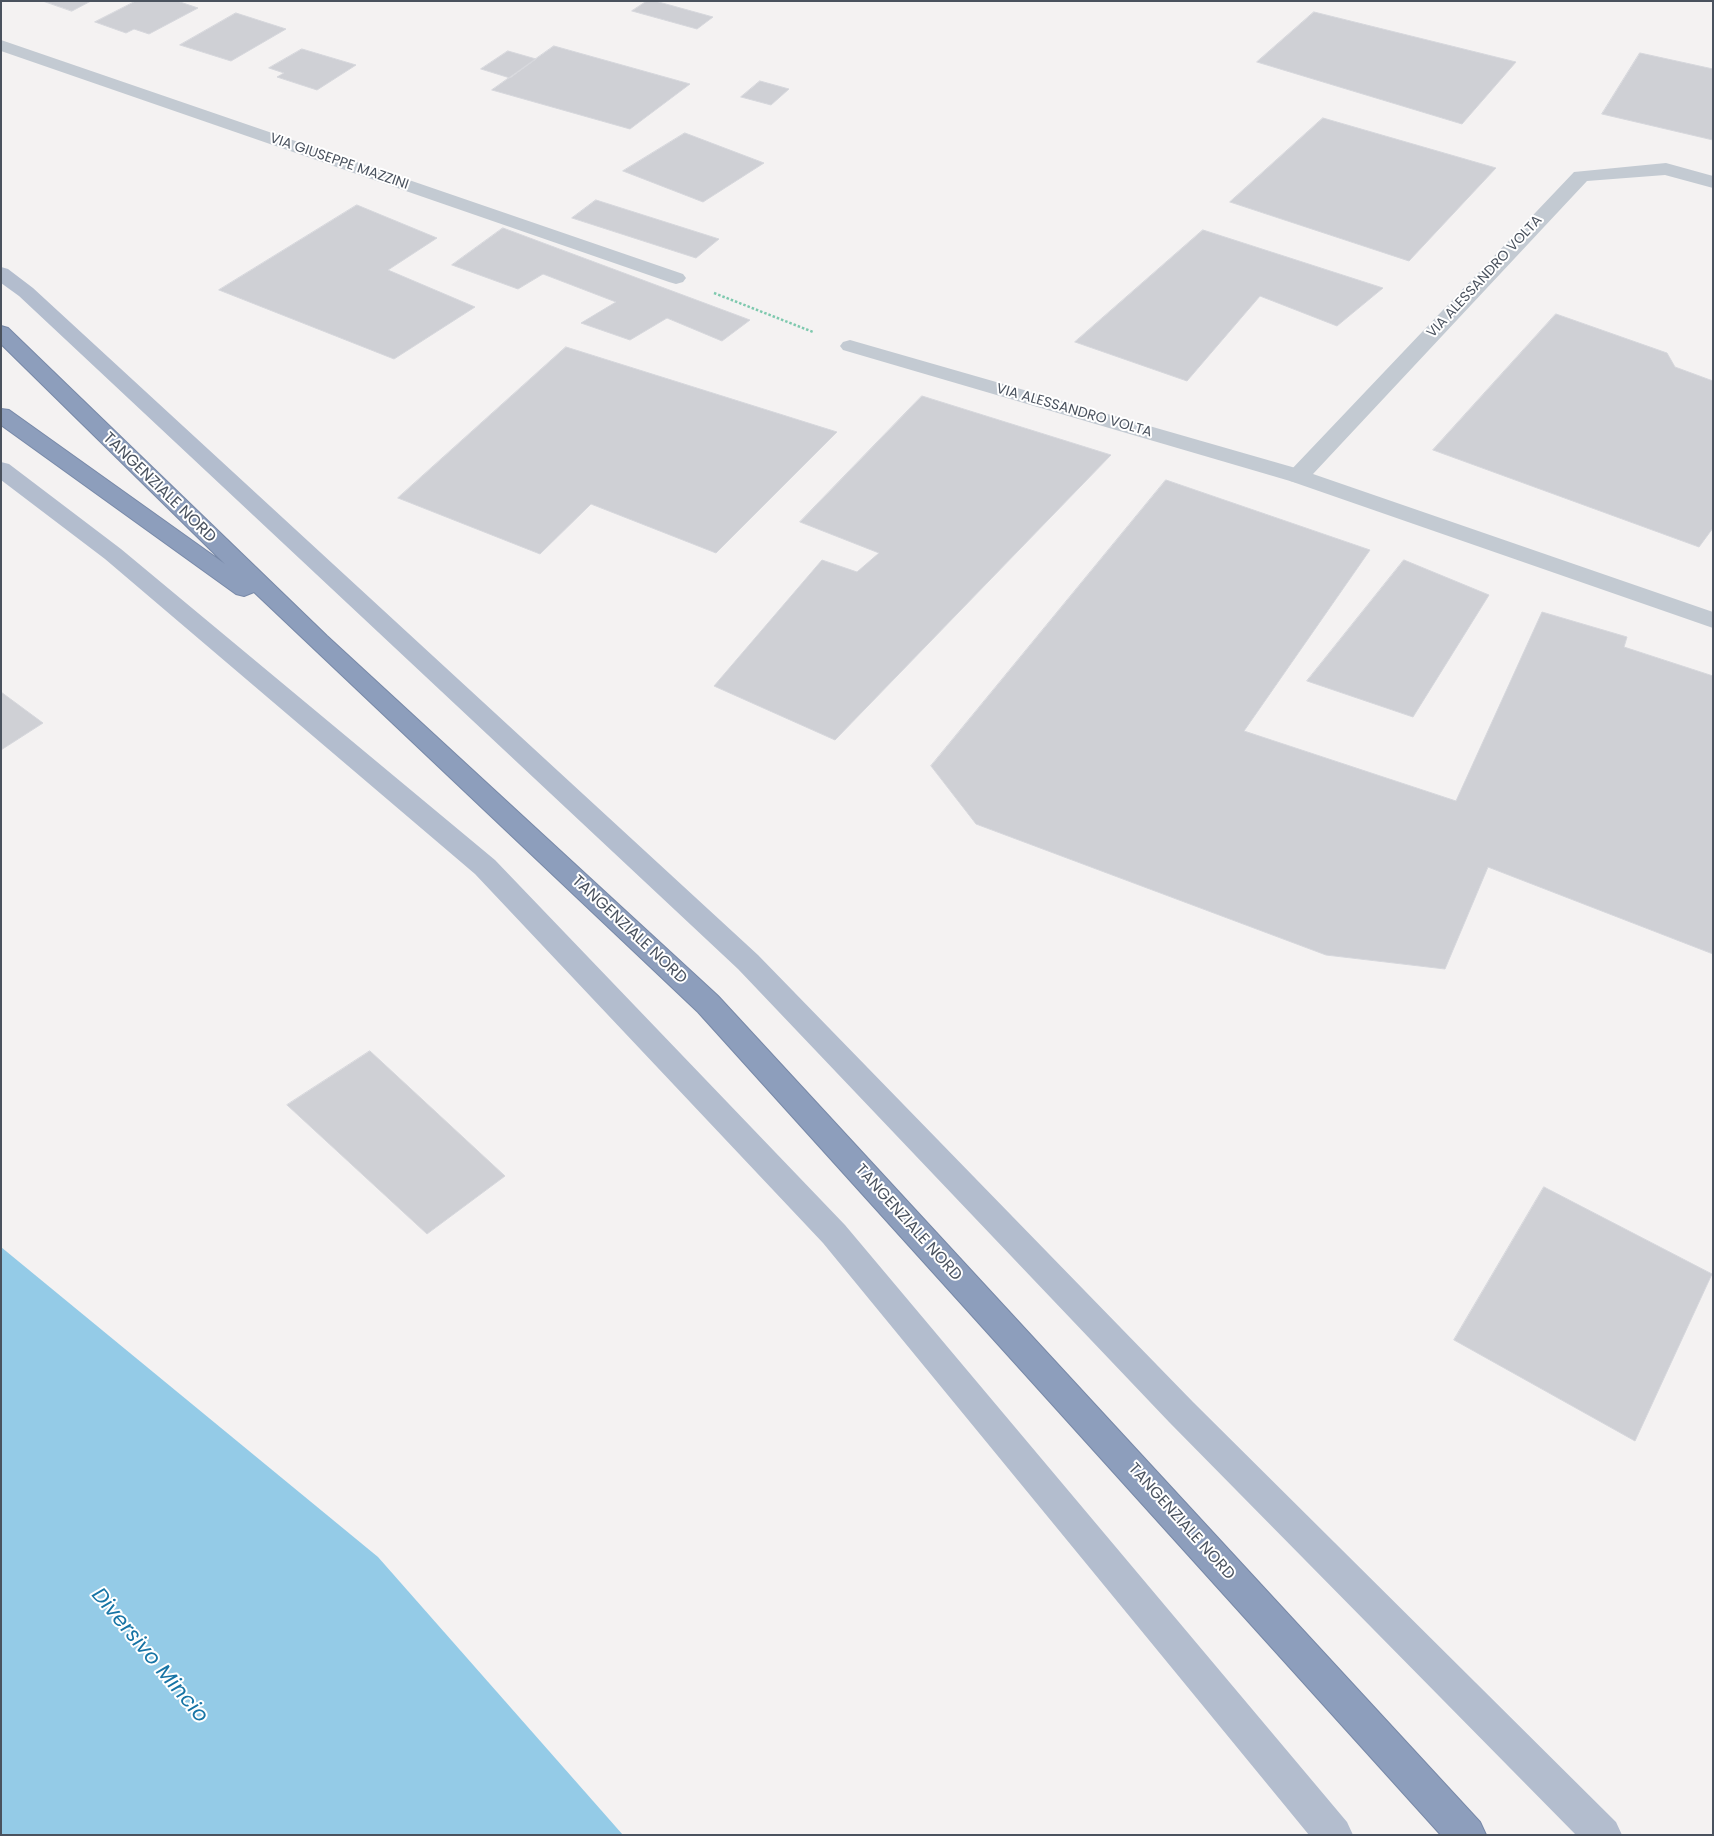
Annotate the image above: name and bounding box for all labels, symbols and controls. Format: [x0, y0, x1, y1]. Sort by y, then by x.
street label: VIA GIUSEPPE MAZZINI [267, 130, 411, 194]
street label: VIA ALESSANDRO VOLTA [1424, 212, 1546, 342]
street label: VIA ALESSANDRO VOLTA [994, 381, 1154, 441]
street label: TANGENZIALE NORD [98, 429, 220, 547]
street label: TANGENZIALE NORD [568, 872, 690, 988]
street label: TANGENZIALE NORD [851, 1161, 965, 1285]
street label: TANGENZIALE NORD [1124, 1460, 1238, 1584]
water label: Diversivo Mincio [85, 1583, 213, 1729]

